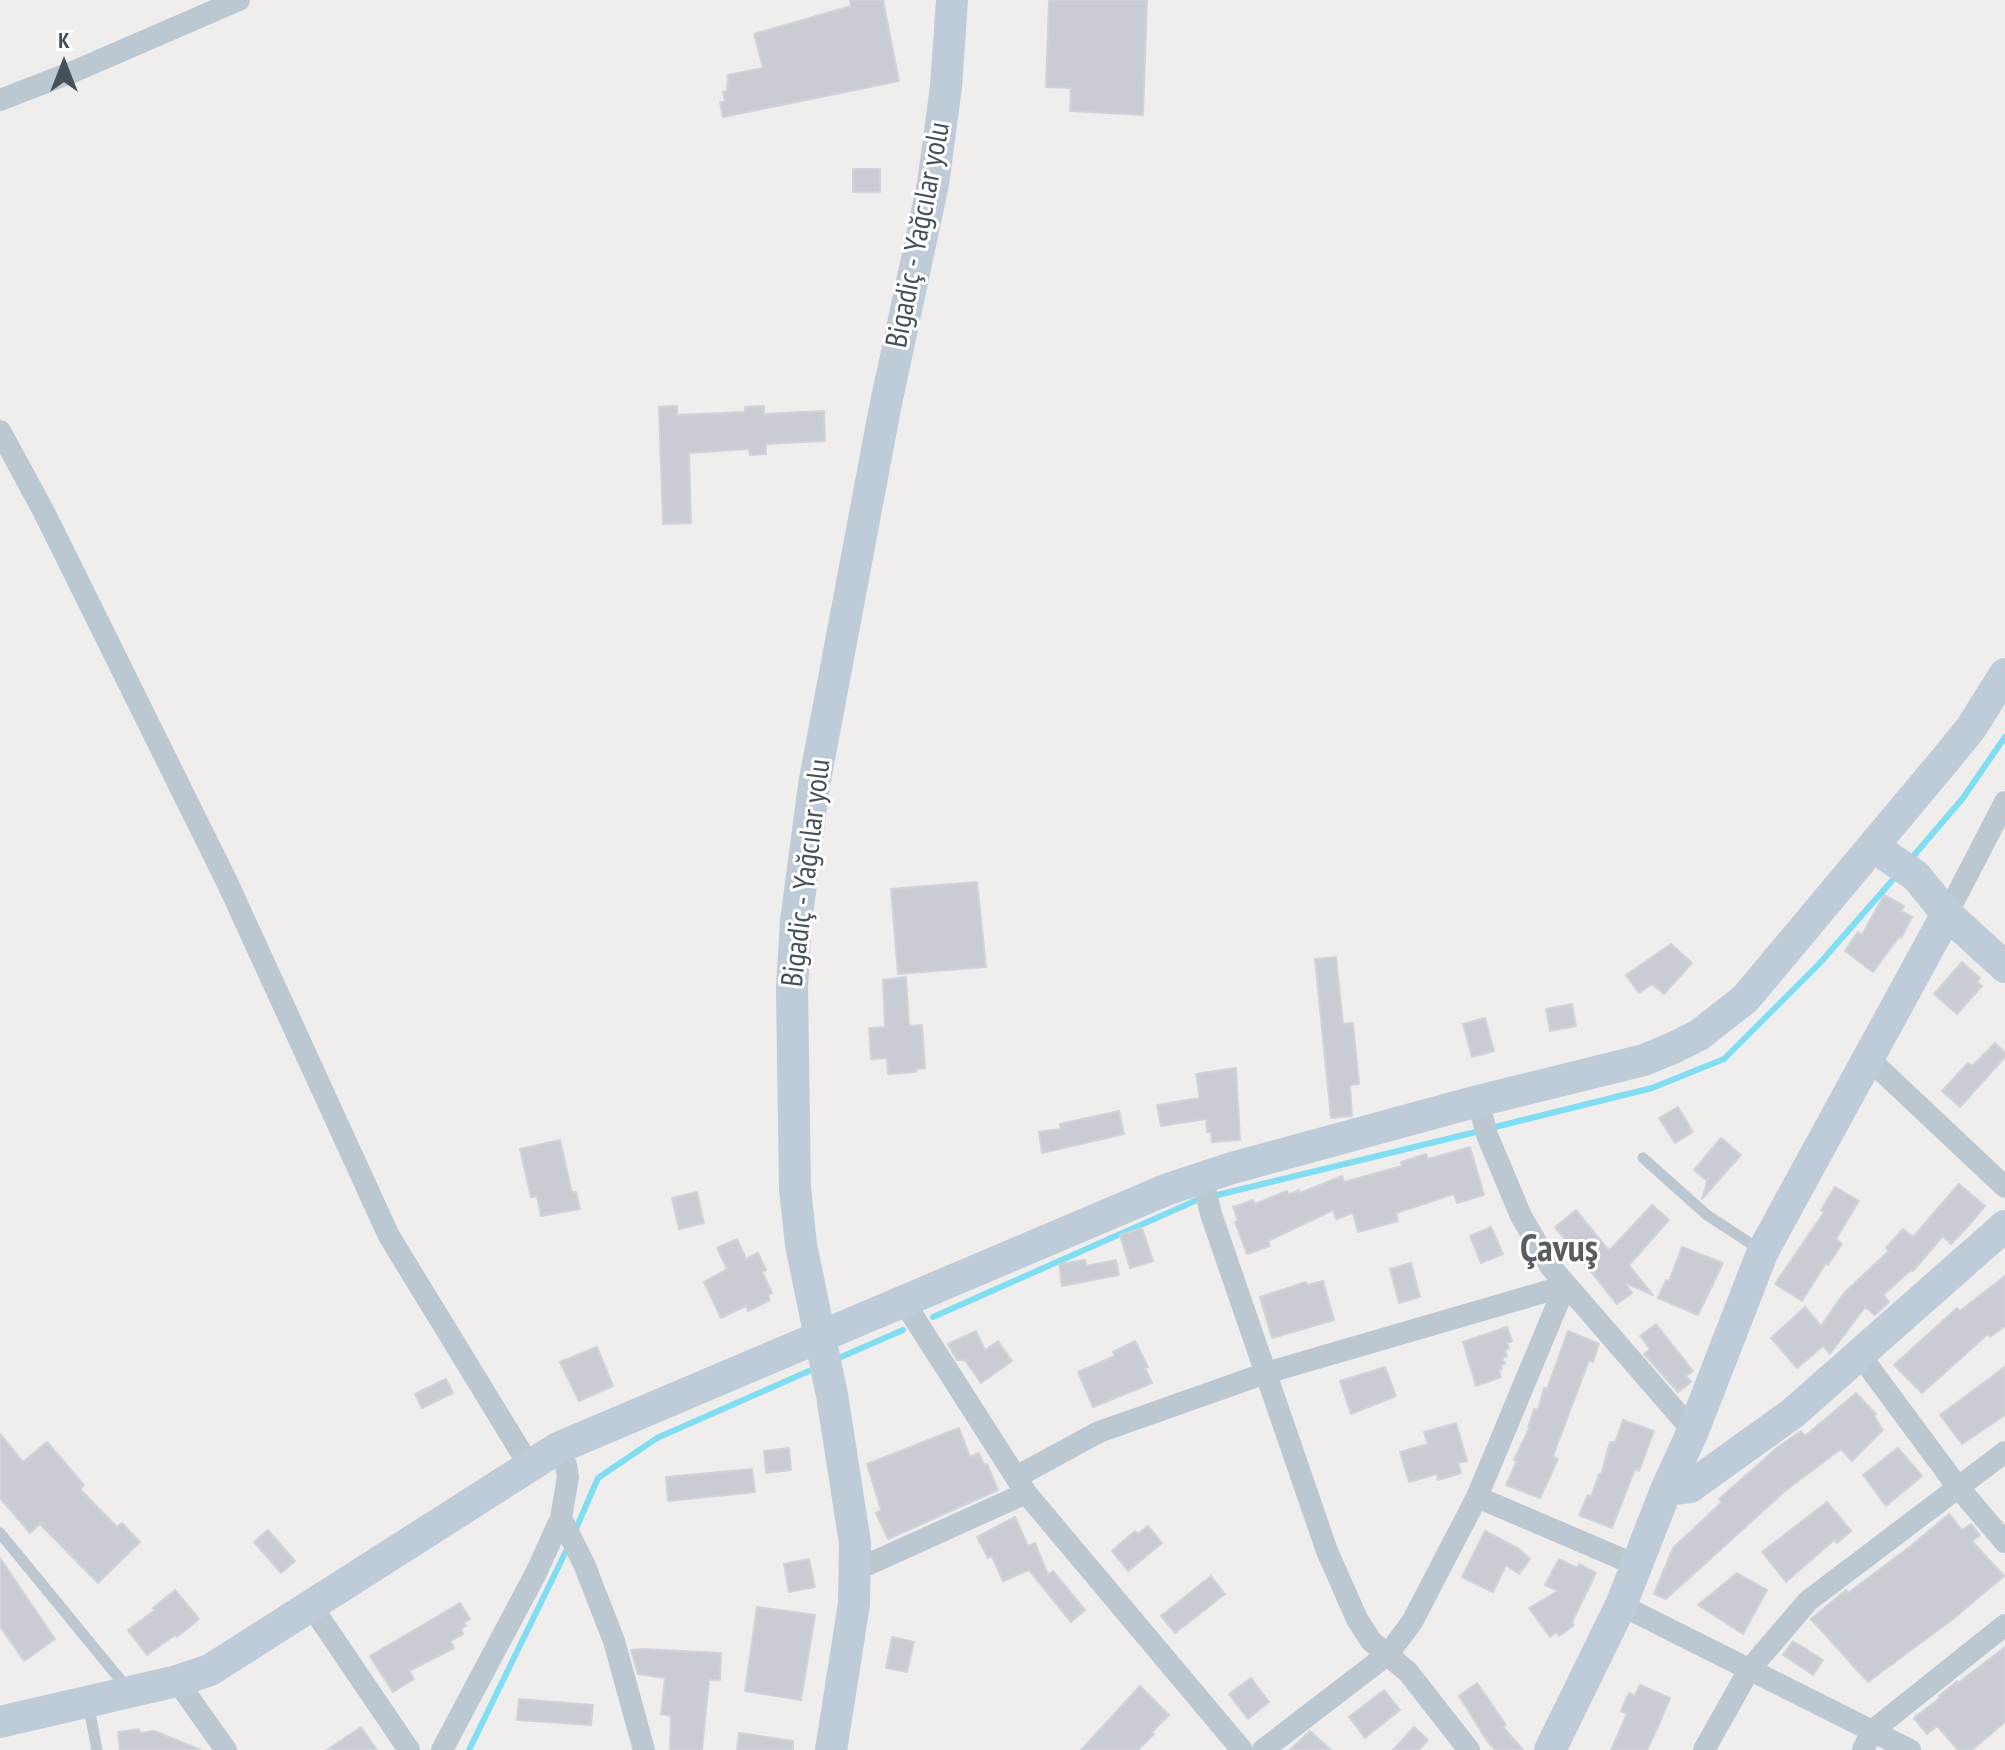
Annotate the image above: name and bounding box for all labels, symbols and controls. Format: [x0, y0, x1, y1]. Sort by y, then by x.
north arrow [24, 24, 104, 104]
text: K [58, 26, 70, 54]
street label: Bigadiç - Yağcılar yolu [879, 119, 959, 351]
street label: Bigadiç - Yağcılar yolu [775, 757, 839, 989]
district label: Çavuş [1520, 1227, 1598, 1273]

